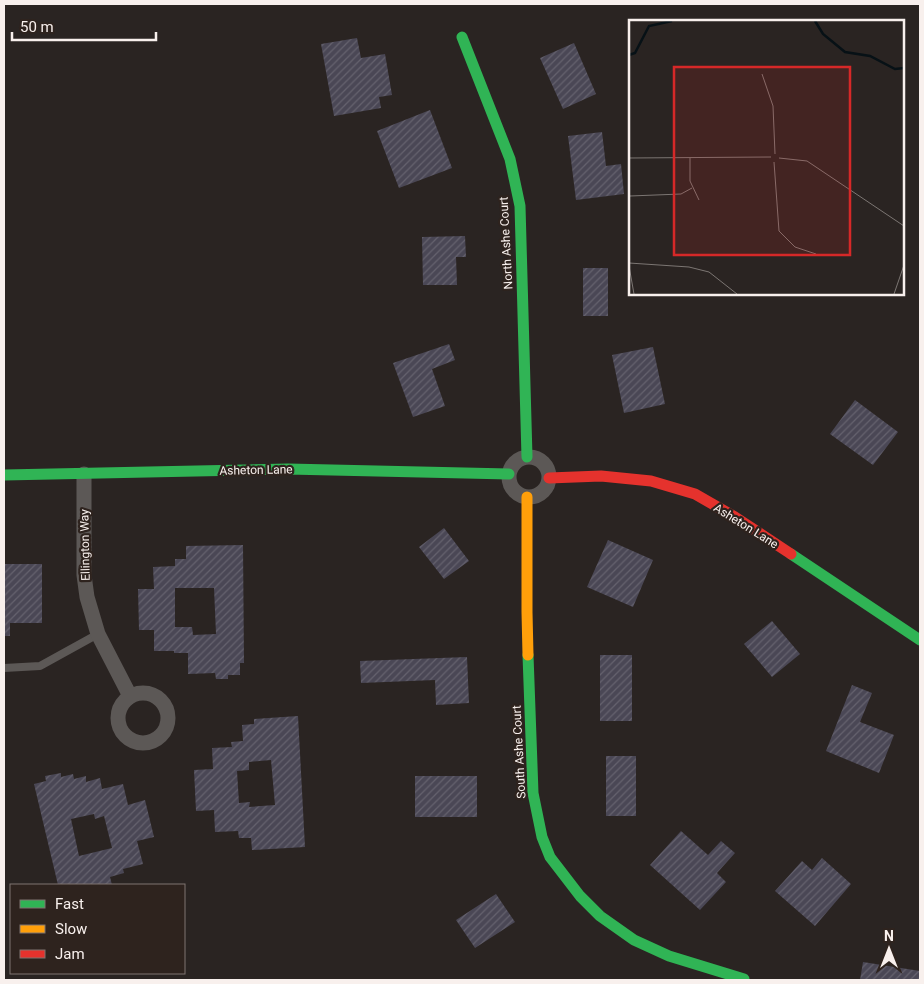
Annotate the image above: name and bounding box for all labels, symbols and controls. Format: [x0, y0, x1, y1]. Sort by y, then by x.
scale bar [12, 10, 156, 42]
text: 50 m [20, 18, 54, 36]
inset map [629, 20, 904, 295]
street label: North Ashe Court [497, 196, 515, 290]
street label: Asheton Lane [219, 462, 293, 478]
street label: Asheton Lane [711, 501, 781, 551]
street label: Ellington Way [77, 509, 93, 581]
street label: South Ashe Court [510, 705, 528, 799]
legend [10, 884, 185, 974]
text: Fast [55, 895, 84, 913]
text: Slow [55, 920, 87, 938]
north arrow [864, 924, 914, 974]
text: N [884, 928, 894, 944]
text: Jam [55, 945, 85, 963]

